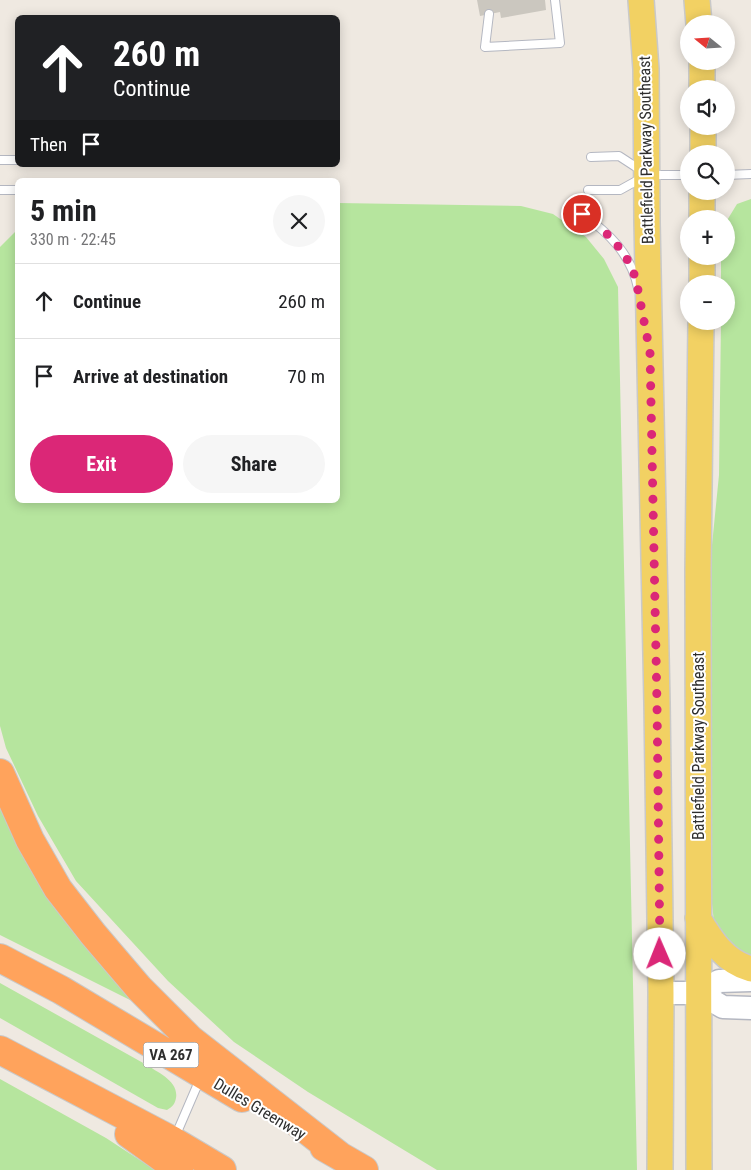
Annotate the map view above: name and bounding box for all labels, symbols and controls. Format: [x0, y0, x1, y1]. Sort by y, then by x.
north arrow [680, 15, 735, 70]
map controls [680, 15, 735, 330]
text: 260 m [113, 34, 200, 75]
icon: ahead [30, 35, 95, 100]
street label: Battlefield Parkway Southeast [635, 55, 657, 244]
text: Continue [113, 76, 190, 101]
button: sound [680, 80, 735, 135]
icon: arrive [77, 130, 105, 158]
text: Then [30, 133, 67, 156]
button: search [680, 145, 735, 200]
text: 5 min [30, 193, 97, 228]
pin [561, 193, 603, 235]
button: close [273, 195, 325, 247]
icon: arrive [568, 200, 596, 228]
button: + [680, 210, 735, 265]
text: 330 m · 22:45 [30, 230, 116, 249]
button: − [680, 275, 735, 330]
icon: ahead [30, 287, 58, 315]
text: Continue [73, 290, 141, 313]
text: 260 m [278, 290, 325, 313]
icon: arrive [30, 362, 58, 390]
text: Arrive at destination [73, 365, 228, 388]
text: 70 m [288, 365, 325, 388]
button: Exit [30, 435, 173, 493]
button: Share [183, 435, 325, 493]
street label: Battlefield Parkway Southeast [689, 652, 708, 840]
position arrow [633, 927, 685, 979]
road number: VA 267 [144, 1042, 198, 1068]
street label: Dulles Greenway [210, 1074, 310, 1144]

